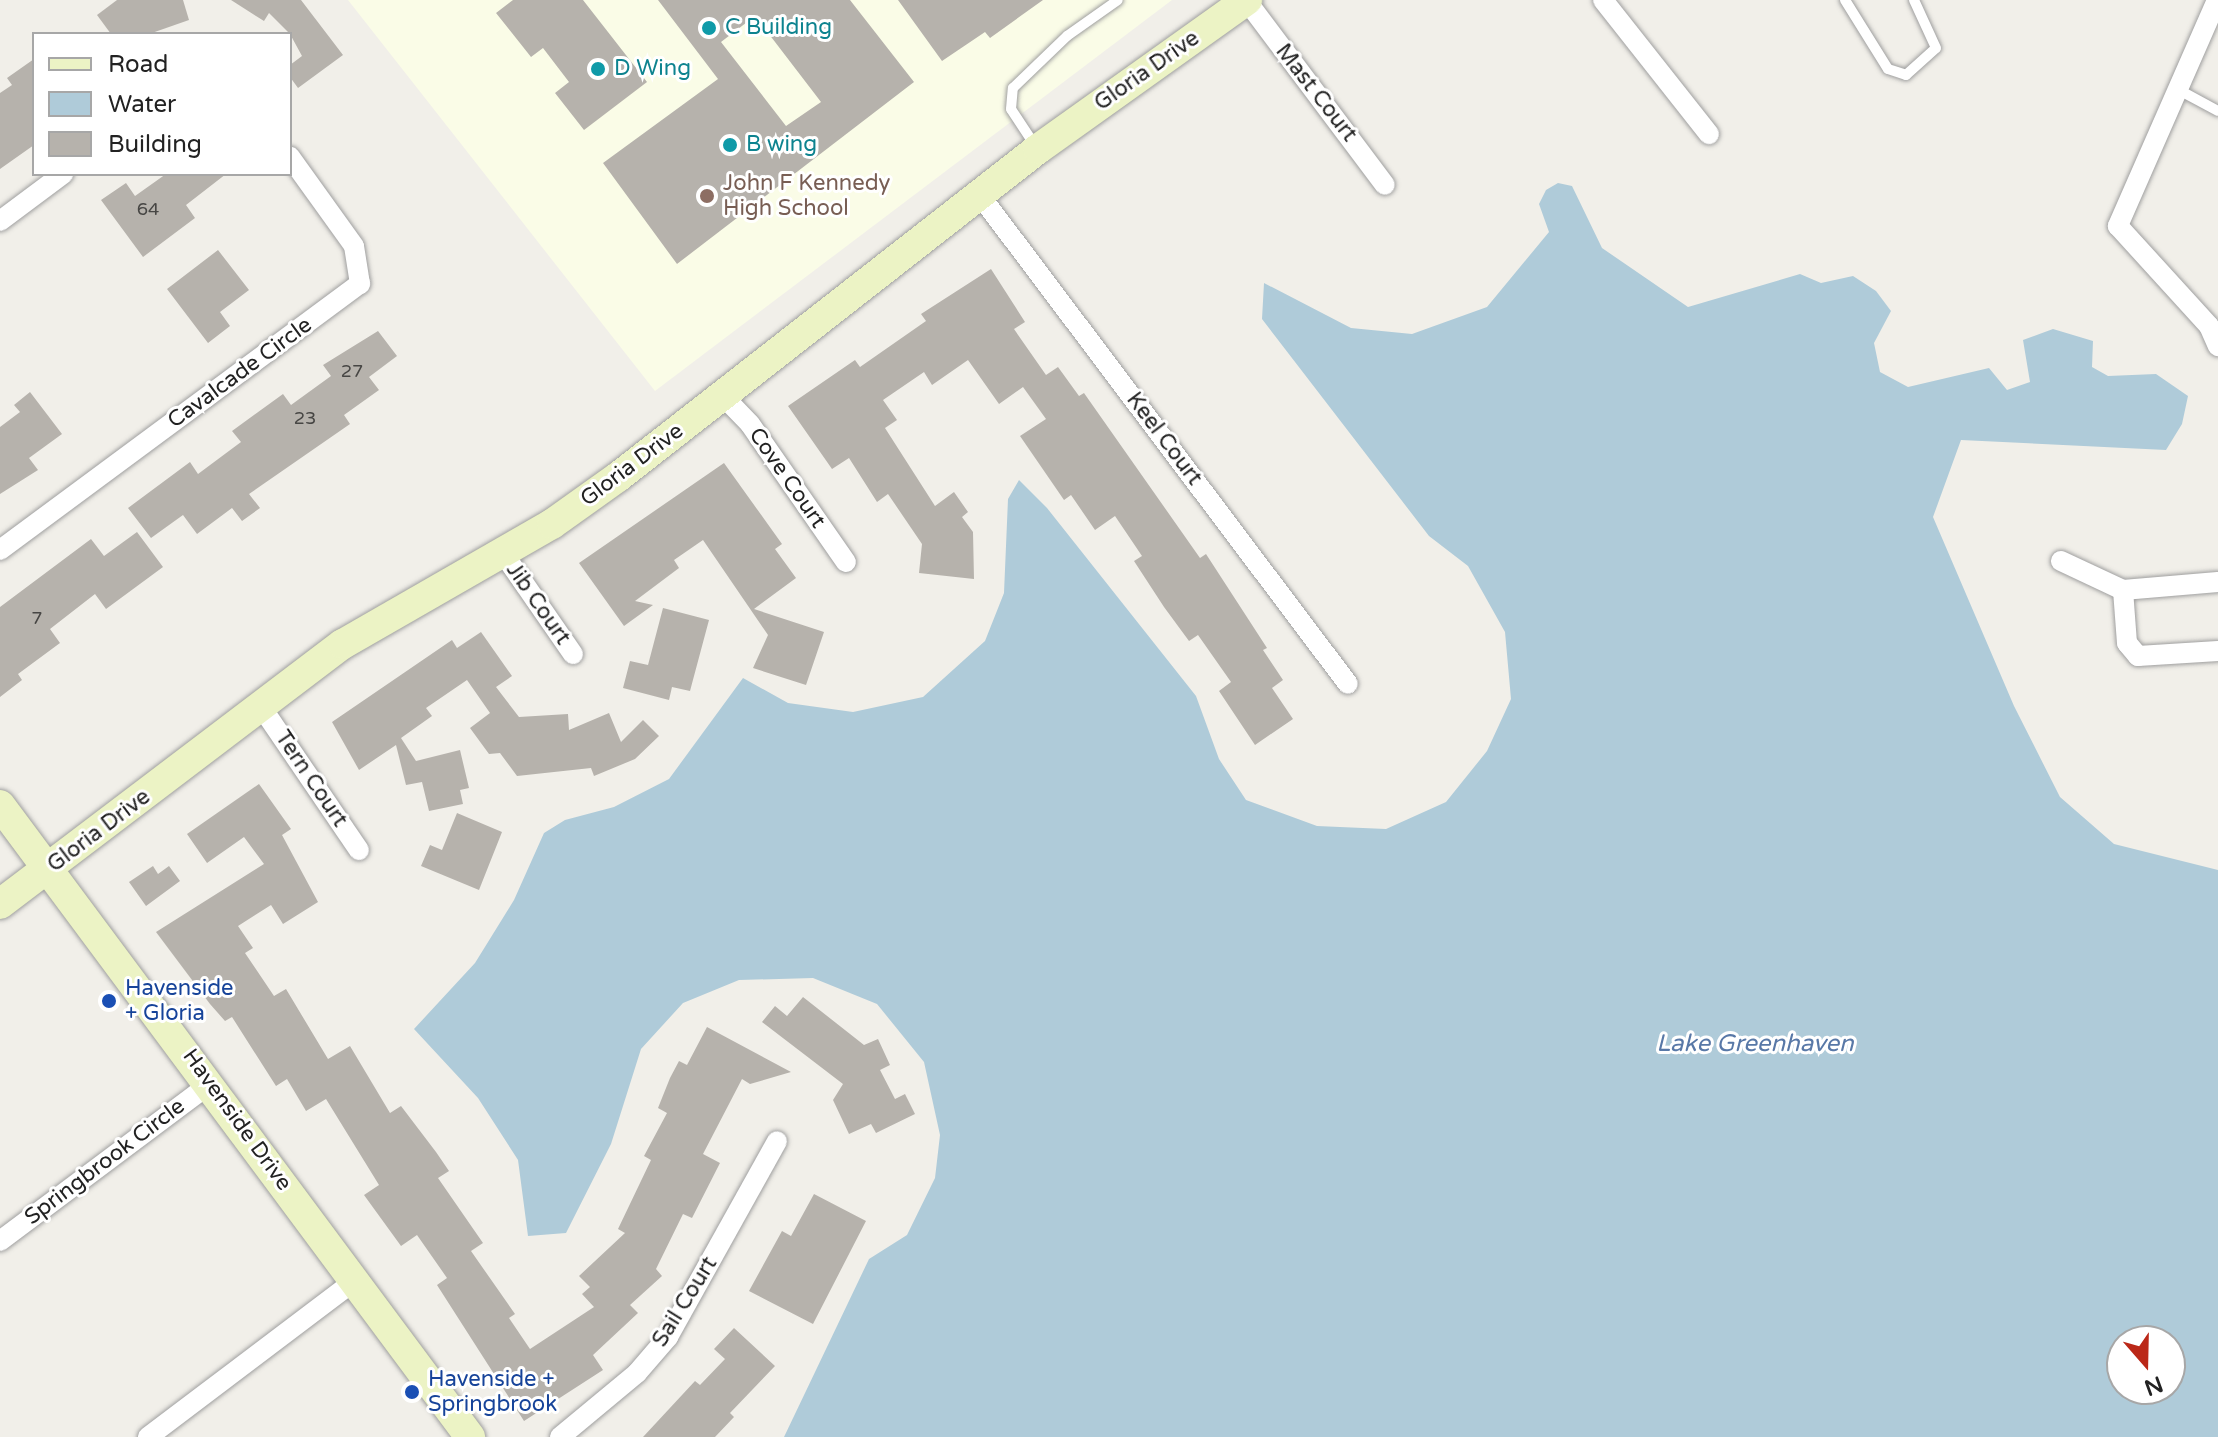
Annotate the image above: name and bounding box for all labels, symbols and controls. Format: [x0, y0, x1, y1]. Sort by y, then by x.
place label: C Building [725, 15, 832, 41]
marker: C Building [700, 19, 718, 37]
street label: Gloria Drive [1090, 25, 1204, 117]
legend [32, 32, 292, 176]
street label: Mast Court [1270, 39, 1362, 147]
text: Road [108, 50, 168, 79]
place label: D Wing [614, 56, 691, 82]
marker: D Wing [589, 60, 607, 78]
text: Water [108, 90, 176, 119]
text: Building [108, 130, 202, 159]
place label: B wing [746, 132, 817, 158]
marker: B wing [721, 136, 739, 154]
place label: John F Kennedy High School [723, 170, 890, 222]
marker: John F Kennedy High School [698, 187, 716, 205]
house number: 64 [137, 198, 159, 220]
street label: Cavalcade Circle [163, 312, 317, 434]
house number: 27 [341, 360, 363, 382]
street label: Keel Court [1121, 387, 1207, 491]
house number: 23 [294, 407, 316, 429]
street label: Gloria Drive [575, 418, 689, 512]
street label: Cove Court [743, 423, 831, 533]
street label: Jib Court [500, 558, 576, 650]
house number: 7 [31, 607, 43, 629]
street label: Tern Court [269, 726, 353, 832]
street label: Gloria Drive [42, 784, 156, 878]
place label: Havenside + Gloria [125, 975, 234, 1026]
marker: Havenside + Gloria [100, 992, 118, 1010]
water label: Lake Greenhaven [1656, 1030, 1854, 1058]
street label: Havenside Drive [177, 1044, 297, 1196]
street label: Springbrook Circle [20, 1093, 190, 1231]
street label: Sail Court [647, 1252, 723, 1352]
north arrow [2106, 1325, 2186, 1405]
place label: Havenside + Springbrook [428, 1366, 557, 1418]
text: N [2141, 1370, 2166, 1401]
marker: Havenside + Springbrook [403, 1383, 421, 1401]

